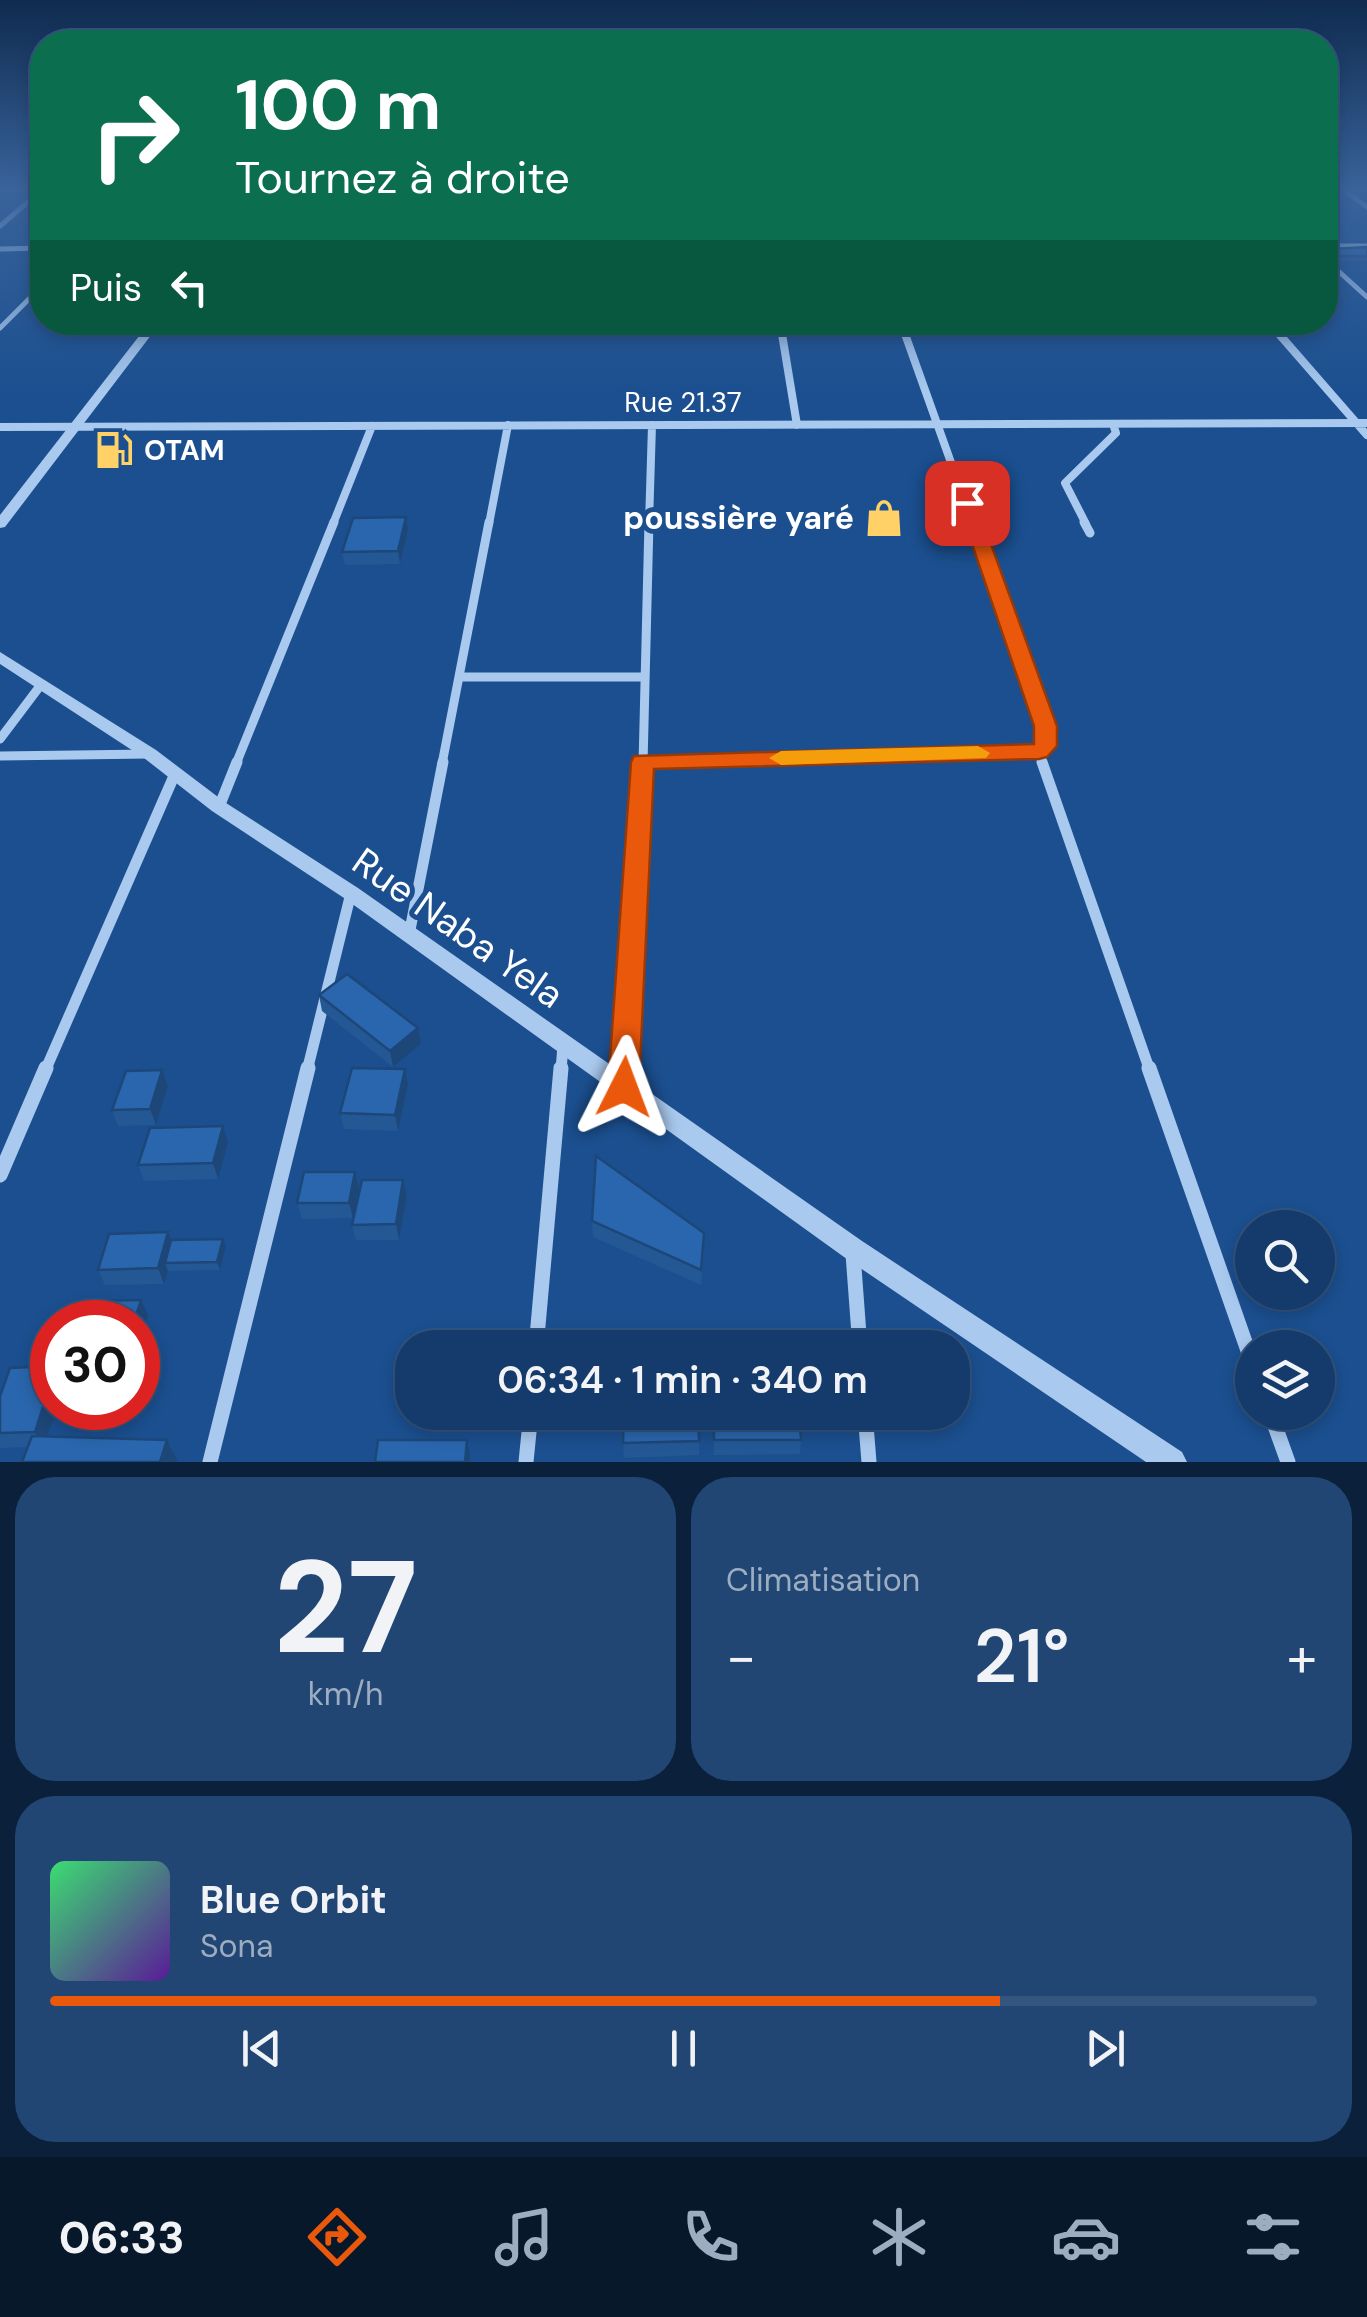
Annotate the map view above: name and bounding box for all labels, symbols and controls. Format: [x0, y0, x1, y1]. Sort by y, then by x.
text: 100 m [235, 60, 441, 151]
icon: right [70, 70, 200, 200]
text: Tournez à droite [235, 148, 570, 207]
icon: left [162, 260, 217, 315]
text: Puis [70, 263, 142, 313]
street label: Rue 21.37 [624, 384, 742, 421]
fuel station icon: OTAM [93, 429, 135, 471]
place label: OTAM [144, 432, 225, 469]
pin [925, 461, 1010, 546]
icon: arrive [940, 476, 995, 531]
place label: poussière yaré [623, 497, 854, 539]
shop icon: poussière yaré [863, 497, 905, 539]
street label: Rue Naba Yela [342, 837, 574, 1019]
position arrow [572, 1035, 676, 1139]
map controls [1235, 1210, 1335, 1430]
button: search [1235, 1210, 1335, 1310]
speed limit sign: 30 [30, 1300, 160, 1430]
button: layers [1235, 1330, 1335, 1430]
text: 06:34 · 1 min · 340 m [497, 1355, 868, 1405]
text: 27 [274, 1523, 417, 1692]
text: Climatisation [726, 1559, 920, 1601]
text: 21° [973, 1608, 1070, 1705]
text: − [726, 1621, 756, 1693]
text: + [1287, 1621, 1317, 1693]
text: km/h [308, 1673, 383, 1715]
text: Blue Orbit [200, 1875, 387, 1925]
text: Sona [200, 1925, 273, 1967]
icon: previous [234, 2021, 289, 2076]
icon: pause [656, 2021, 711, 2076]
icon: next [1078, 2021, 1133, 2076]
icon: directions [302, 2202, 372, 2272]
icon: music [489, 2202, 559, 2272]
icon: phone [676, 2202, 746, 2272]
icon: climate [864, 2202, 934, 2272]
icon: car [1051, 2202, 1121, 2272]
icon: filters [1238, 2202, 1308, 2272]
text: 06:33 [59, 2208, 185, 2267]

